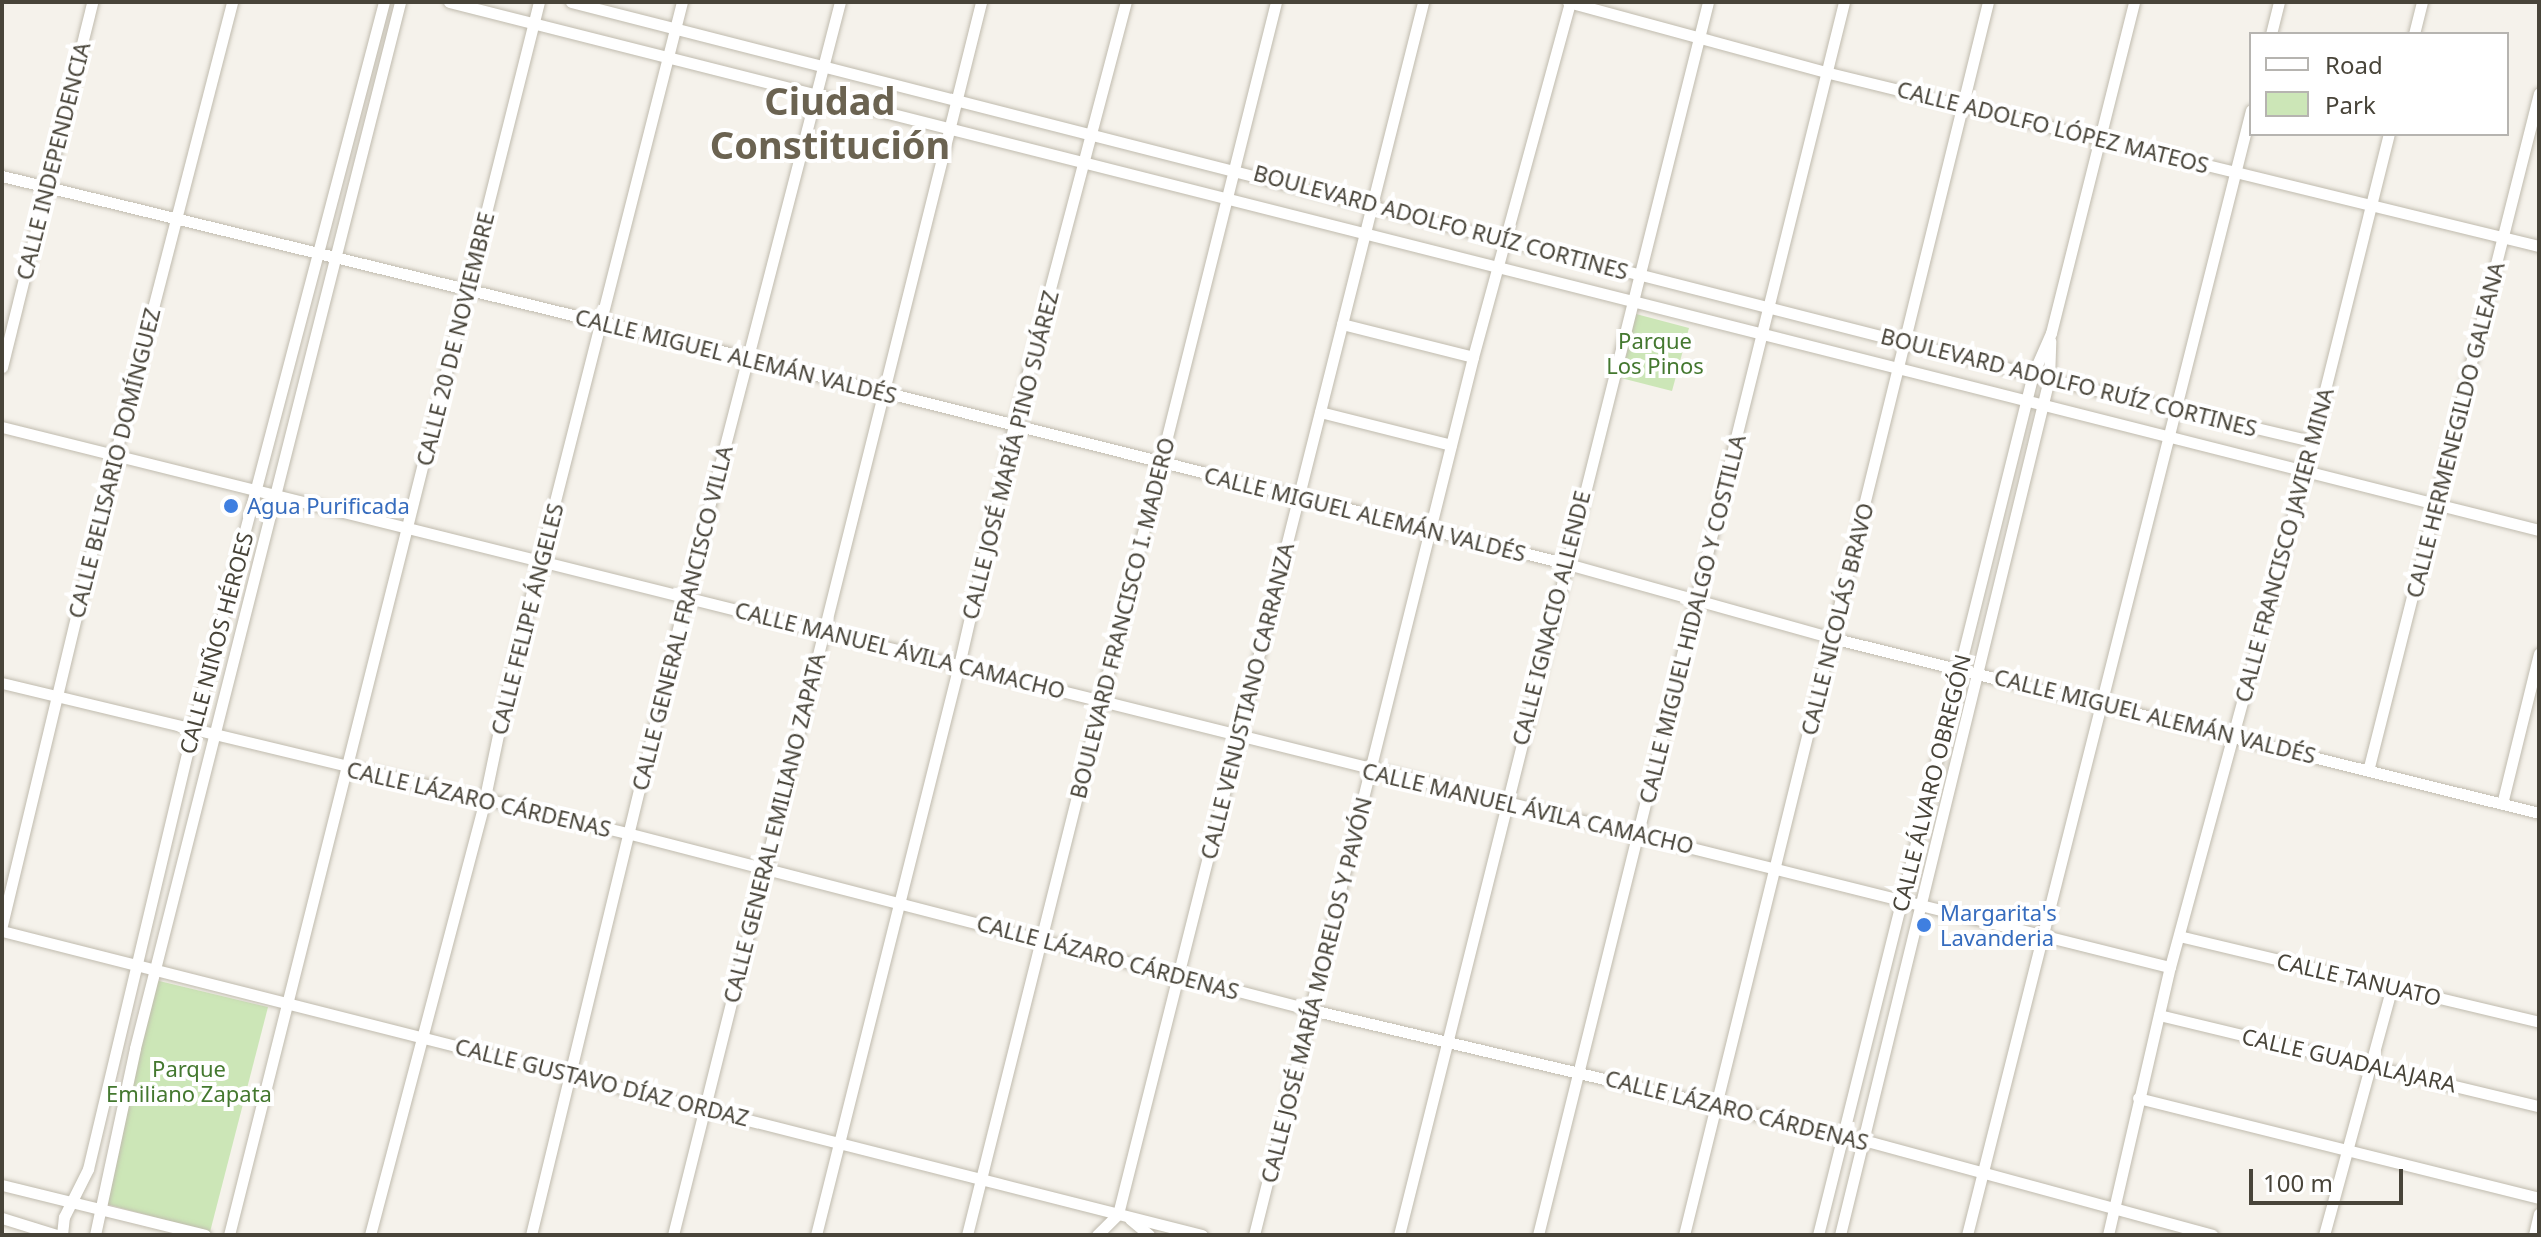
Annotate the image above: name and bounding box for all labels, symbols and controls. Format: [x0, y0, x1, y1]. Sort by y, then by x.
legend [2249, 32, 2509, 136]
street label: CALLE INDEPENDENCIA [11, 39, 95, 283]
text: Road [2325, 48, 2383, 81]
street label: CALLE ADOLFO LÓPEZ MATEOS [1894, 75, 2212, 179]
district label: Ciudad Constitución [710, 78, 950, 168]
text: Park [2325, 88, 2376, 121]
street label: BOULEVARD ADOLFO RUÍZ CORTINES [1251, 159, 1631, 285]
street label: CALLE 20 DE NOVIEMBRE [411, 209, 499, 469]
street label: CALLE HERMENEGILDO GALEANA [2400, 259, 2510, 601]
street label: CALLE JOSÉ MARÍA PINO SUÁREZ [956, 288, 1064, 622]
street label: CALLE MIGUEL ALEMÁN VALDÉS [572, 303, 900, 409]
street label: CALLE BELISARIO DOMÍNGUEZ [63, 305, 165, 621]
street label: BOULEVARD ADOLFO RUÍZ CORTINES [1878, 322, 2260, 442]
park label: Parque Los Pinos [1606, 327, 1704, 378]
street label: CALLE FRANCISCO JAVIER MINA [2229, 385, 2339, 705]
street label: CALLE MIGUEL HIDALGO Y COSTILLA [1633, 432, 1751, 806]
street label: BOULEVARD FRANCISCO I. MADERO [1064, 435, 1180, 801]
street label: CALLE GENERAL FRANCISCO VILLA [626, 443, 738, 793]
street label: CALLE MIGUEL ALEMÁN VALDÉS [1201, 461, 1529, 567]
street label: CALLE IGNACIO ALLENDE [1507, 488, 1595, 748]
place label: Agua Purificada [247, 493, 410, 519]
marker: Agua Purificada [222, 497, 240, 515]
street label: CALLE FELIPE ÁNGELES [485, 500, 569, 738]
street label: CALLE NICOLÁS BRAVO [1795, 500, 1879, 738]
street label: CALLE NIÑOS HÉROES [174, 529, 258, 757]
street label: CALLE VENUSTIANO CARRANZA [1195, 540, 1299, 862]
street label: CALLE MANUEL ÁVILA CAMACHO [732, 596, 1068, 704]
street label: CALLE GENERAL EMILIANO ZAPATA [718, 650, 830, 1006]
street label: CALLE ÁLVARO OBREGÓN [1886, 652, 1976, 914]
street label: CALLE MIGUEL ALEMÁN VALDÉS [1991, 663, 2319, 769]
street label: CALLE LÁZARO CÁRDENAS [344, 756, 614, 842]
street label: CALLE MANUEL ÁVILA CAMACHO [1360, 757, 1696, 859]
street label: CALLE JOSÉ MARÍA MORELOS Y PAVÓN [1255, 794, 1377, 1186]
place label: Margarita's Lavanderia [1940, 899, 2057, 950]
street label: CALLE LÁZARO CÁRDENAS [974, 909, 1242, 1005]
marker: Margarita's Lavanderia [1915, 916, 1933, 934]
street label: CALLE TANUATO [2274, 947, 2444, 1011]
street label: CALLE GUADALAJARA [2239, 1022, 2459, 1098]
street label: CALLE GUSTAVO DÍAZ ORDAZ [452, 1033, 752, 1131]
park label: Parque Emiliano Zapata [106, 1055, 272, 1106]
street label: CALLE LÁZARO CÁRDENAS [1603, 1064, 1871, 1156]
scale bar [2253, 1153, 2407, 1203]
text: 100 m [2263, 1166, 2333, 1199]

